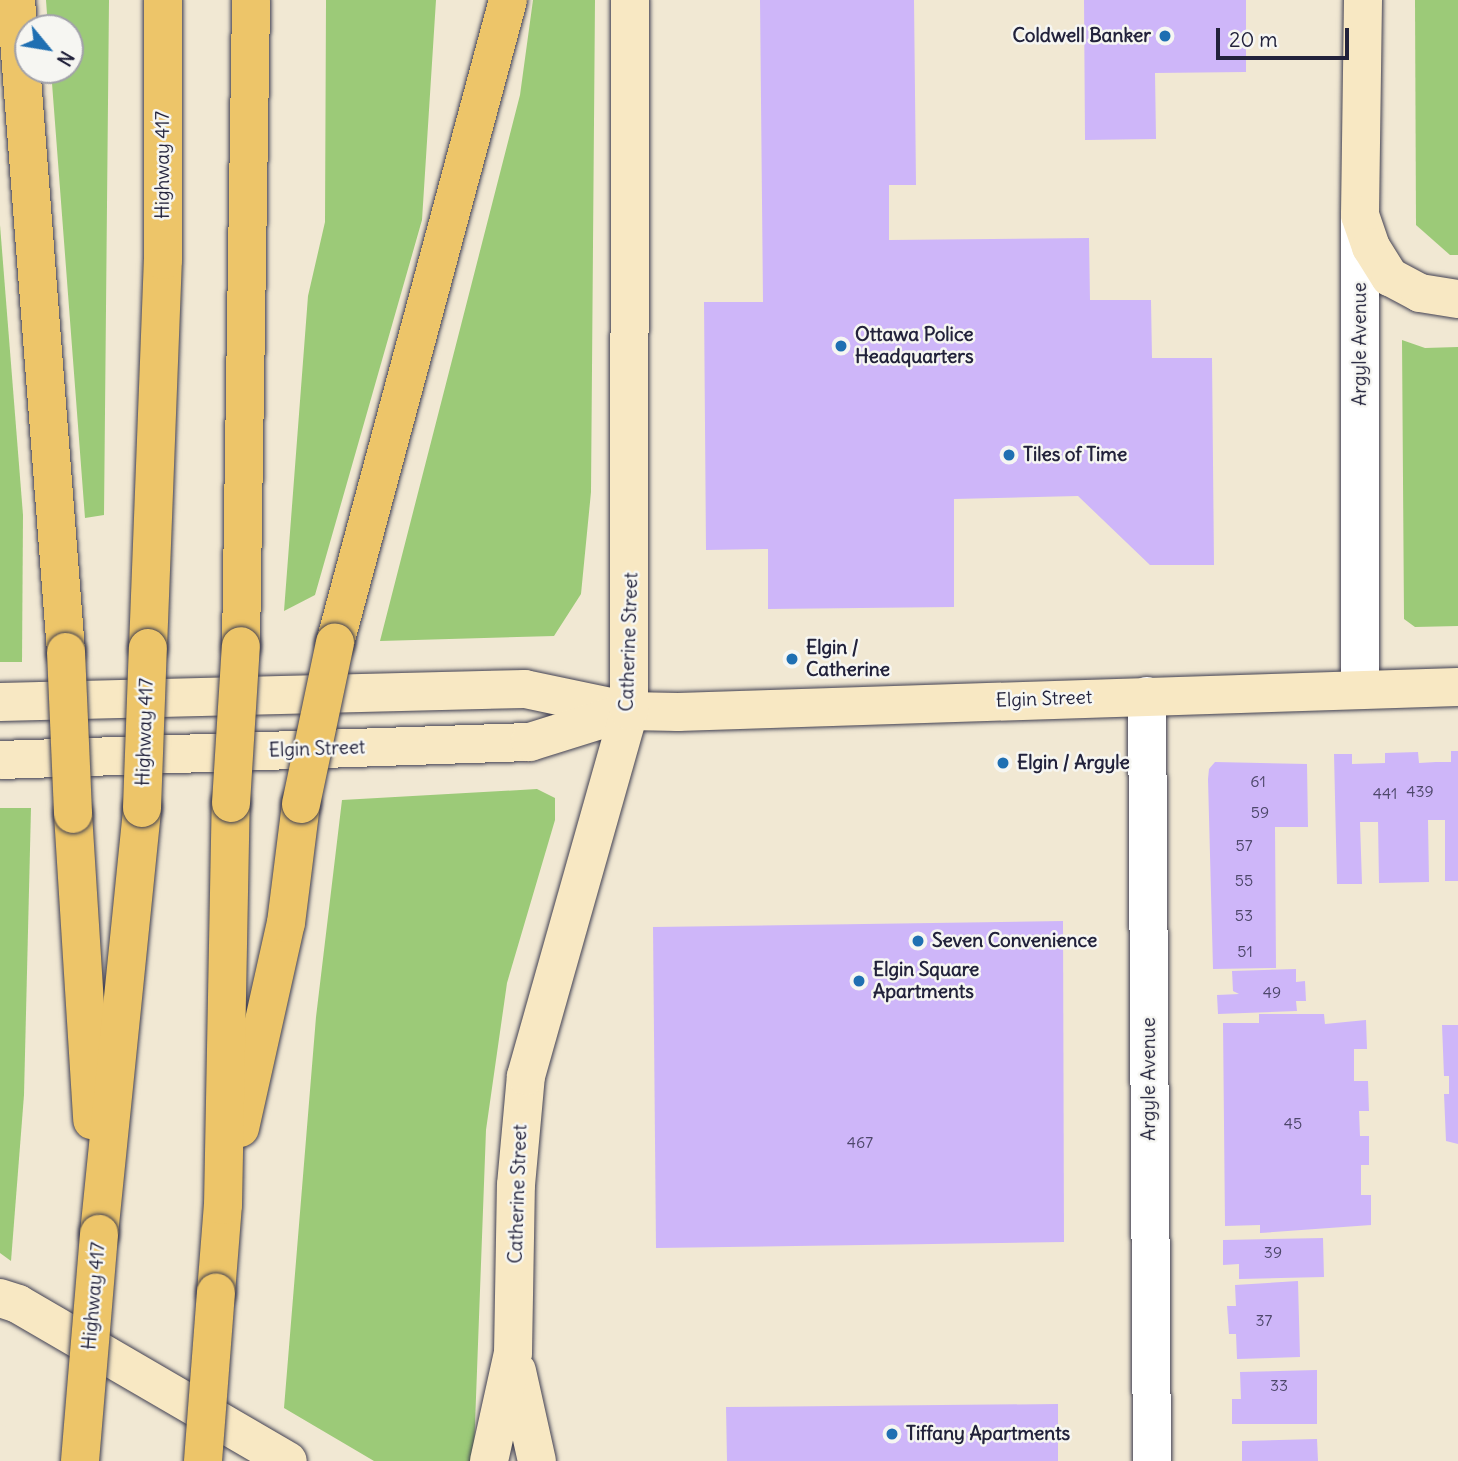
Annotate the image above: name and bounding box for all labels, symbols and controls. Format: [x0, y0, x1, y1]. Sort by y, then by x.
north arrow [14, 14, 84, 84]
scale bar [1220, 14, 1353, 58]
place label: Coldwell Banker [1013, 25, 1151, 47]
text: 20 m [1229, 26, 1278, 53]
marker: Coldwell Banker [1157, 28, 1173, 44]
text: N [52, 47, 79, 70]
street label: Highway 417 [152, 111, 174, 219]
street label: Argyle Avenue [1349, 282, 1371, 406]
place label: Ottawa Police Headquarters [855, 324, 974, 368]
marker: Ottawa Police Headquarters [833, 338, 849, 354]
place label: Tiles of Time [1023, 444, 1127, 466]
marker: Tiles of Time [1001, 447, 1017, 463]
street label: Catherine Street [615, 572, 643, 712]
place label: Elgin / Catherine [806, 637, 890, 681]
marker: Elgin / Catherine [784, 651, 800, 667]
street label: Highway 417 [132, 678, 158, 786]
street label: Elgin Street [995, 686, 1093, 712]
street label: Elgin Street [268, 736, 366, 762]
place label: Elgin / Argyle [1017, 752, 1130, 774]
marker: Elgin / Argyle [995, 755, 1011, 771]
house number: 61 [1250, 771, 1266, 791]
house number: 439 [1406, 781, 1434, 801]
house number: 441 [1373, 783, 1397, 803]
house number: 59 [1251, 802, 1269, 822]
house number: 57 [1235, 835, 1253, 855]
house number: 55 [1235, 870, 1253, 890]
house number: 53 [1235, 905, 1253, 925]
place label: Seven Convenience [932, 930, 1097, 952]
marker: Seven Convenience [910, 933, 926, 949]
house number: 51 [1237, 941, 1253, 961]
place label: Elgin Square Apartments [873, 959, 979, 1003]
marker: Elgin Square Apartments [851, 973, 867, 989]
house number: 49 [1263, 982, 1281, 1002]
street label: Argyle Avenue [1138, 1017, 1160, 1141]
house number: 45 [1284, 1113, 1302, 1133]
street label: Catherine Street [504, 1124, 532, 1264]
house number: 467 [847, 1132, 873, 1152]
street label: Highway 417 [78, 1241, 110, 1351]
house number: 39 [1264, 1242, 1282, 1262]
house number: 37 [1256, 1310, 1272, 1330]
house number: 33 [1270, 1375, 1288, 1395]
place label: Tiffany Apartments [906, 1423, 1070, 1445]
marker: Tiffany Apartments [884, 1426, 900, 1442]

